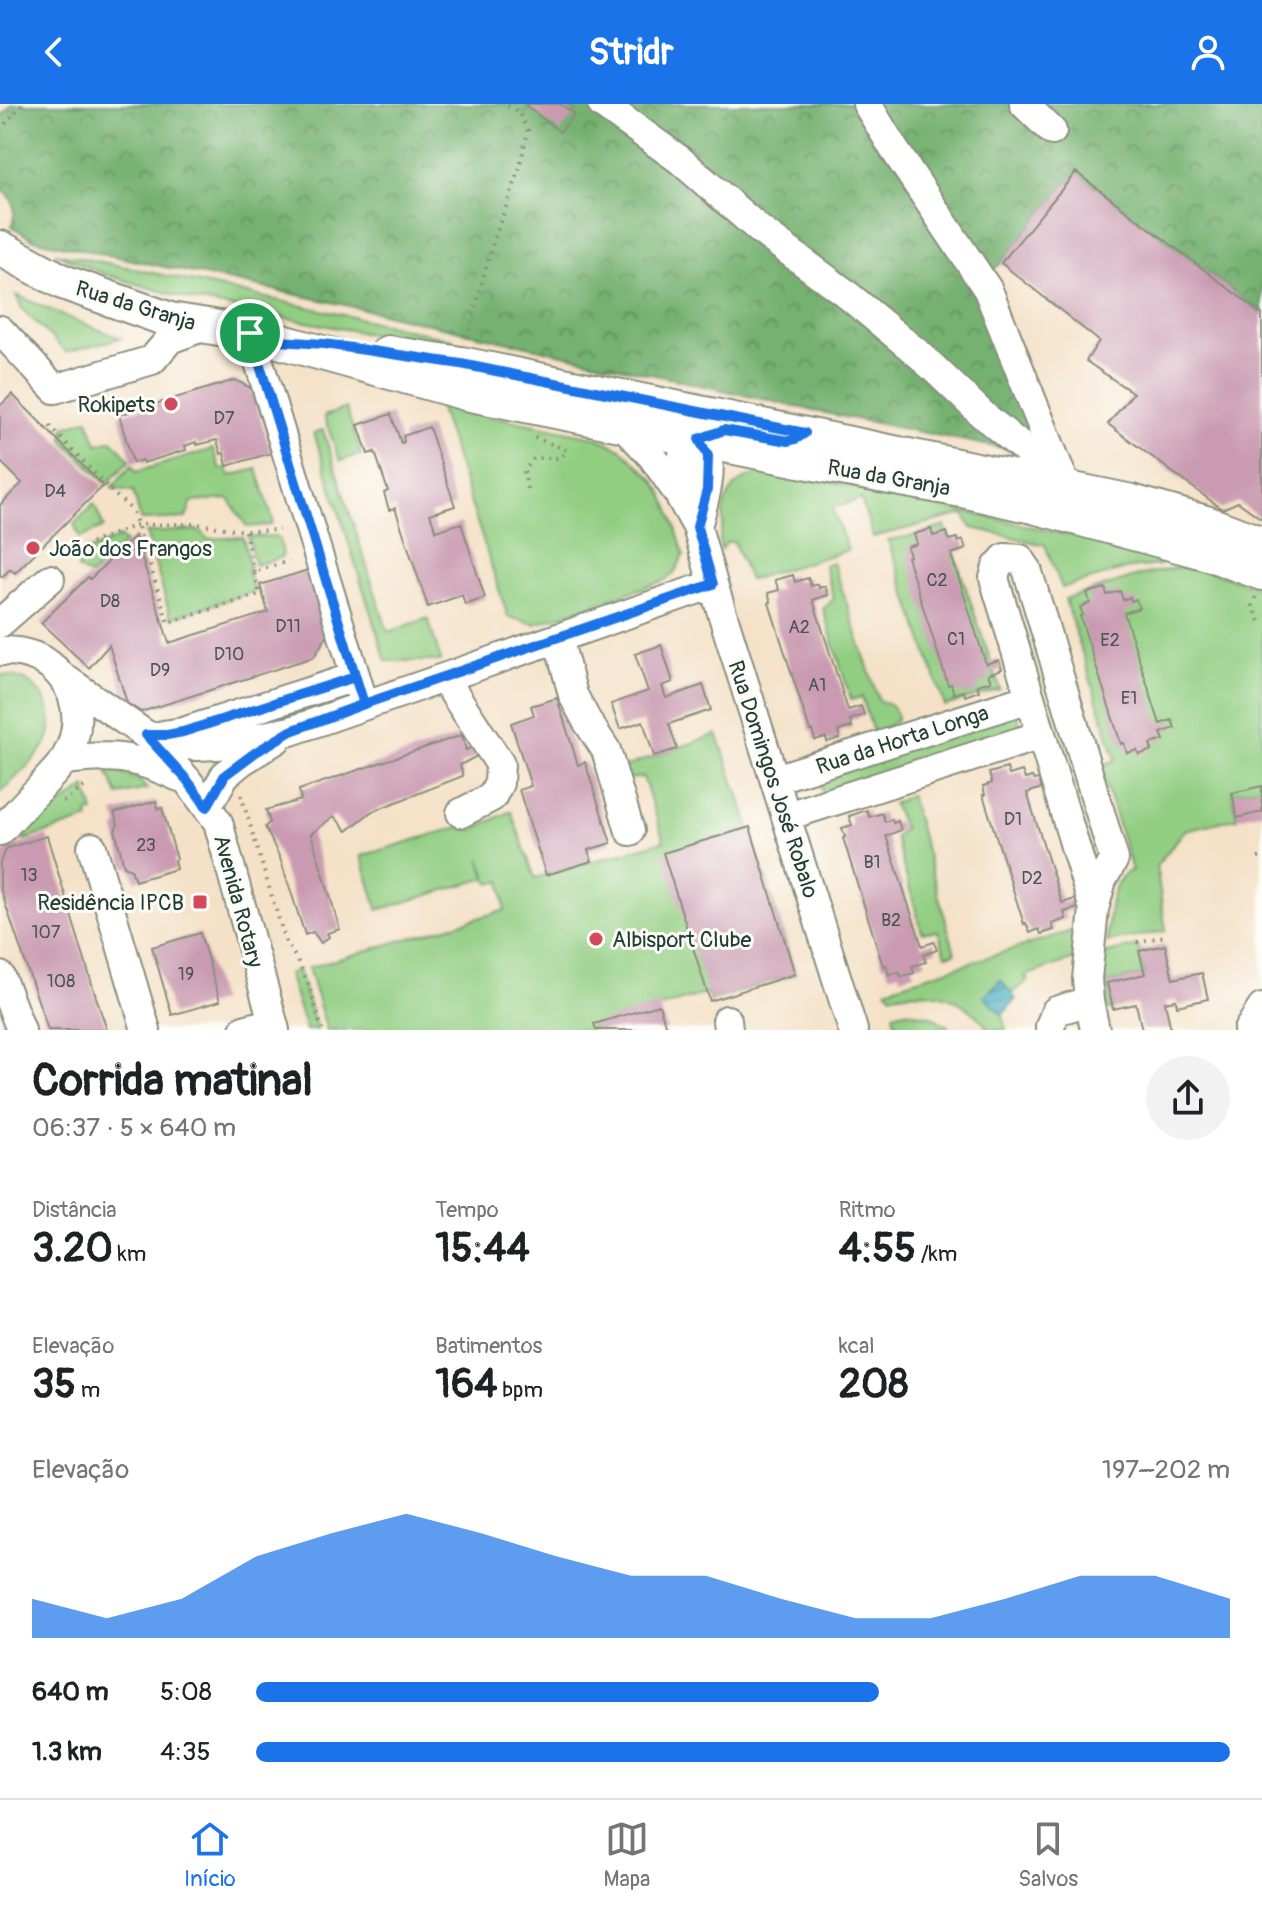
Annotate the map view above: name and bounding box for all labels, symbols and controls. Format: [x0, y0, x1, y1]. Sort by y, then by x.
icon: back [32, 30, 76, 74]
text: Stridr [588, 30, 674, 75]
icon: person [1186, 30, 1230, 74]
street label: Rua da Granja [72, 274, 199, 338]
pin [216, 299, 284, 367]
icon: arrive [228, 311, 272, 355]
place label: Rokipets [77, 391, 155, 419]
marker: Rokipets [162, 395, 180, 413]
house number: D7 [214, 407, 235, 430]
street label: Rua da Granja [825, 453, 952, 503]
house number: D4 [44, 480, 66, 503]
place label: João dos Frangos [49, 535, 212, 563]
marker: João dos Frangos [24, 539, 42, 557]
house number: C2 [926, 569, 948, 592]
house number: D8 [100, 590, 120, 613]
house number: D11 [275, 615, 301, 638]
house number: A2 [788, 616, 810, 639]
house number: C1 [947, 628, 965, 651]
house number: E2 [1100, 629, 1120, 652]
house number: D10 [214, 643, 244, 666]
street label: Rua Domingos José Robalo [721, 657, 825, 902]
house number: D9 [150, 659, 170, 682]
house number: A1 [808, 674, 826, 697]
house number: E1 [1121, 687, 1137, 710]
street label: Rua da Horta Longa [812, 699, 992, 781]
house number: D1 [1004, 808, 1022, 831]
street label: Avenida Rotary [207, 832, 269, 971]
house number: 23 [136, 834, 156, 857]
house number: B1 [863, 851, 881, 874]
house number: 13 [20, 864, 38, 887]
house number: D2 [1021, 867, 1043, 890]
place label: Residência IPCB [37, 889, 184, 917]
marker: Residência IPCB [191, 893, 209, 911]
house number: B2 [881, 909, 901, 932]
house number: 107 [32, 921, 61, 944]
place label: Albisport Clube [612, 926, 751, 954]
marker: Albisport Clube [587, 930, 605, 948]
house number: 19 [178, 963, 194, 986]
house number: 108 [47, 970, 75, 993]
text: Corrida matinal [32, 1054, 313, 1109]
button: share [1146, 1056, 1230, 1140]
text: 06:37 · 5 × 640 m [32, 1112, 236, 1144]
text: Distância [32, 1196, 116, 1224]
text: Tempo [435, 1196, 499, 1224]
text: Ritmo [839, 1196, 896, 1224]
text: 3.20 [32, 1224, 113, 1273]
text: 15:44 [435, 1224, 530, 1273]
text: 4:55 [839, 1224, 916, 1273]
text: km [113, 1240, 146, 1268]
text: /km [916, 1240, 957, 1268]
text: Elevação [32, 1332, 114, 1360]
text: Batimentos [435, 1332, 542, 1360]
text: kcal [839, 1332, 874, 1360]
text: 35 [32, 1360, 76, 1409]
text: 164 [435, 1360, 497, 1409]
text: 208 [839, 1360, 909, 1409]
text: m [76, 1376, 100, 1404]
text: bpm [497, 1376, 543, 1404]
text: Elevação [32, 1454, 129, 1486]
text: 197–202 m [1102, 1454, 1230, 1486]
text: 640 m [32, 1676, 109, 1708]
text: 5:08 [160, 1676, 212, 1708]
text: 1.3 km [32, 1736, 102, 1768]
text: 4:35 [160, 1736, 211, 1768]
tab: Início [184, 1817, 236, 1893]
tab: Mapa [604, 1817, 650, 1893]
tab: Salvos [1018, 1817, 1078, 1893]

